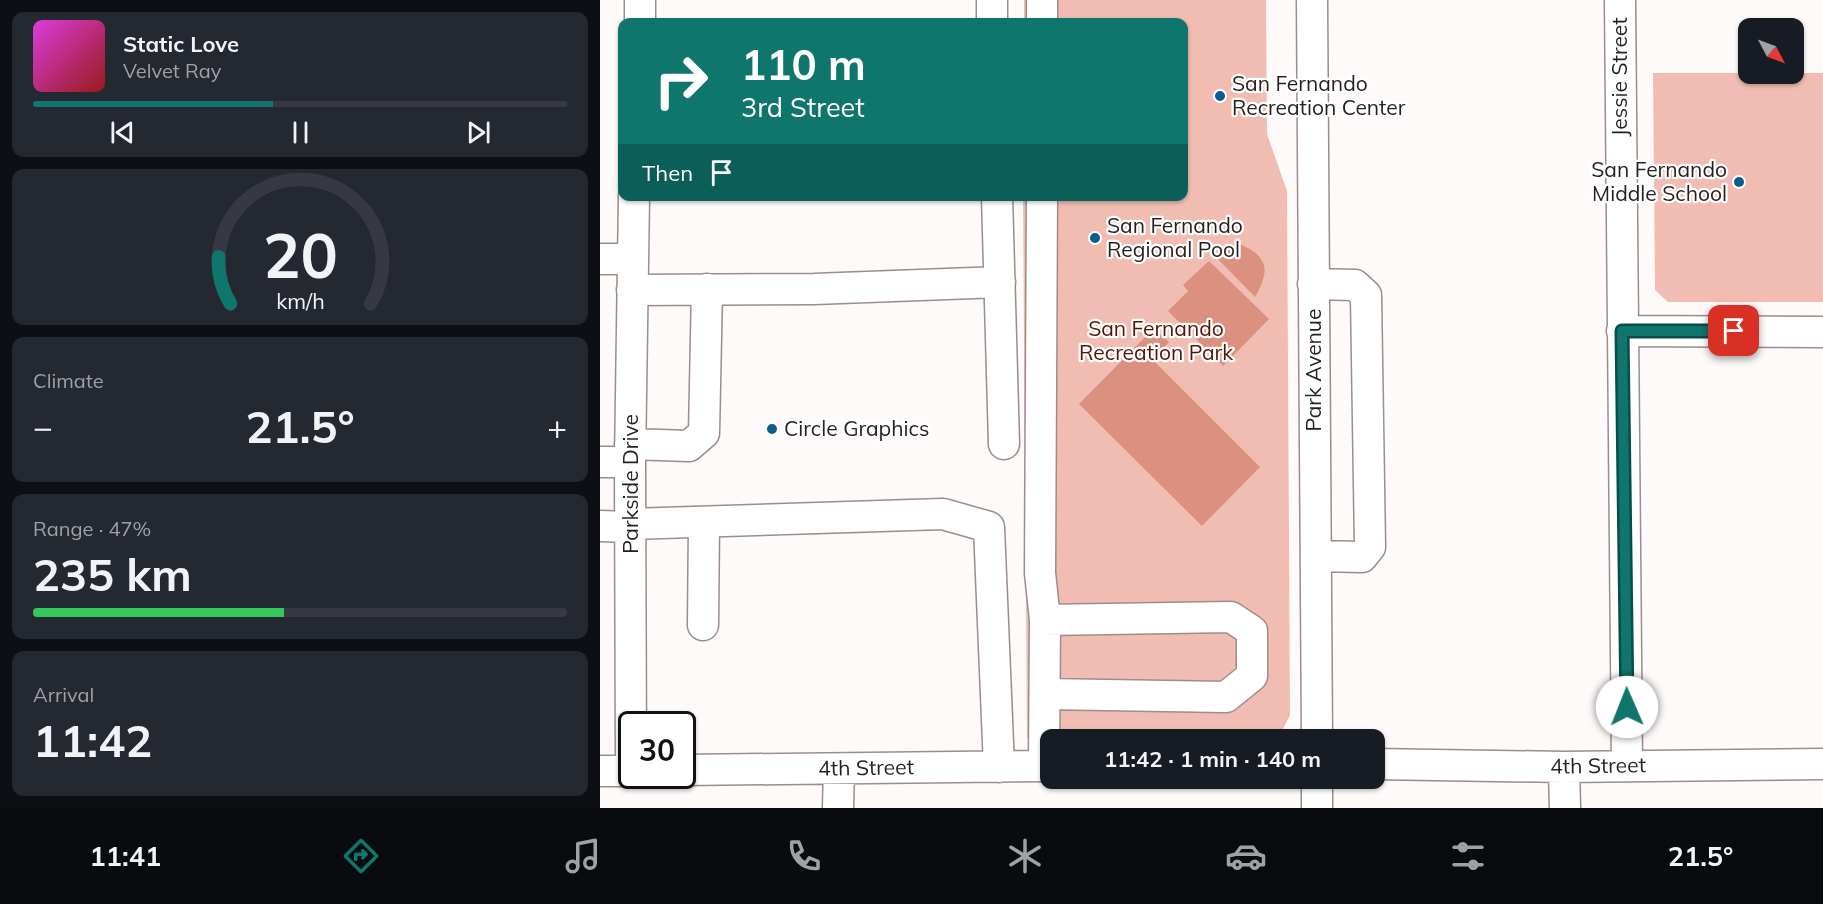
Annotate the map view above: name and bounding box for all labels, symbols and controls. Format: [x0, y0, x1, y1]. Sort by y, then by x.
street label: Jessie Street [1606, 17, 1632, 137]
north arrow [1738, 18, 1804, 84]
map controls [1738, 18, 1804, 84]
text: Static Love [123, 30, 239, 58]
text: 110 m [741, 38, 866, 91]
icon: right [642, 42, 720, 120]
text: Velvet Ray [123, 58, 221, 83]
place label: San Fernando Recreation Center [1232, 70, 1406, 120]
marker: San Fernando Recreation Center [1213, 89, 1227, 103]
text: 3rd Street [741, 90, 865, 124]
icon: previous [106, 116, 139, 149]
icon: pause [284, 116, 317, 149]
icon: next [462, 116, 495, 149]
icon: arrive [705, 156, 738, 189]
place label: San Fernando Middle School [1591, 156, 1727, 206]
text: Then [642, 159, 693, 187]
marker: San Fernando Middle School [1732, 175, 1746, 189]
place label: San Fernando Regional Pool [1107, 212, 1243, 262]
text: 20 [263, 215, 337, 294]
marker: San Fernando Regional Pool [1088, 231, 1102, 245]
text: km/h [276, 287, 324, 314]
pin [1708, 305, 1759, 356]
street label: Park Avenue [1300, 309, 1326, 431]
icon: arrive [1717, 314, 1750, 347]
park label: San Fernando Recreation Park [1079, 315, 1233, 365]
text: Climate [33, 368, 104, 393]
text: 21.5° [245, 398, 355, 454]
text: − [33, 406, 53, 447]
text: + [547, 406, 567, 447]
street label: Parkside Drive [617, 414, 643, 554]
place label: Circle Graphics [784, 415, 929, 441]
marker: Circle Graphics [765, 422, 779, 436]
text: Range · 47% [33, 516, 151, 541]
text: 235 km [33, 546, 192, 602]
position arrow [1595, 675, 1659, 739]
text: Arrival [33, 682, 94, 707]
speed limit sign: 30 [618, 711, 696, 789]
text: 11:42 [33, 712, 152, 768]
text: 11:42 · 1 min · 140 m [1104, 745, 1321, 773]
street label: 4th Street [1550, 751, 1646, 779]
street label: 4th Street [818, 753, 914, 781]
icon: directions [340, 835, 382, 877]
icon: music [562, 835, 604, 877]
icon: phone [783, 835, 825, 877]
icon: climate [1004, 835, 1046, 877]
icon: car [1225, 835, 1267, 877]
icon: filters [1447, 835, 1489, 877]
text: 11:41 [90, 839, 161, 873]
text: 21.5° [1668, 839, 1733, 873]

